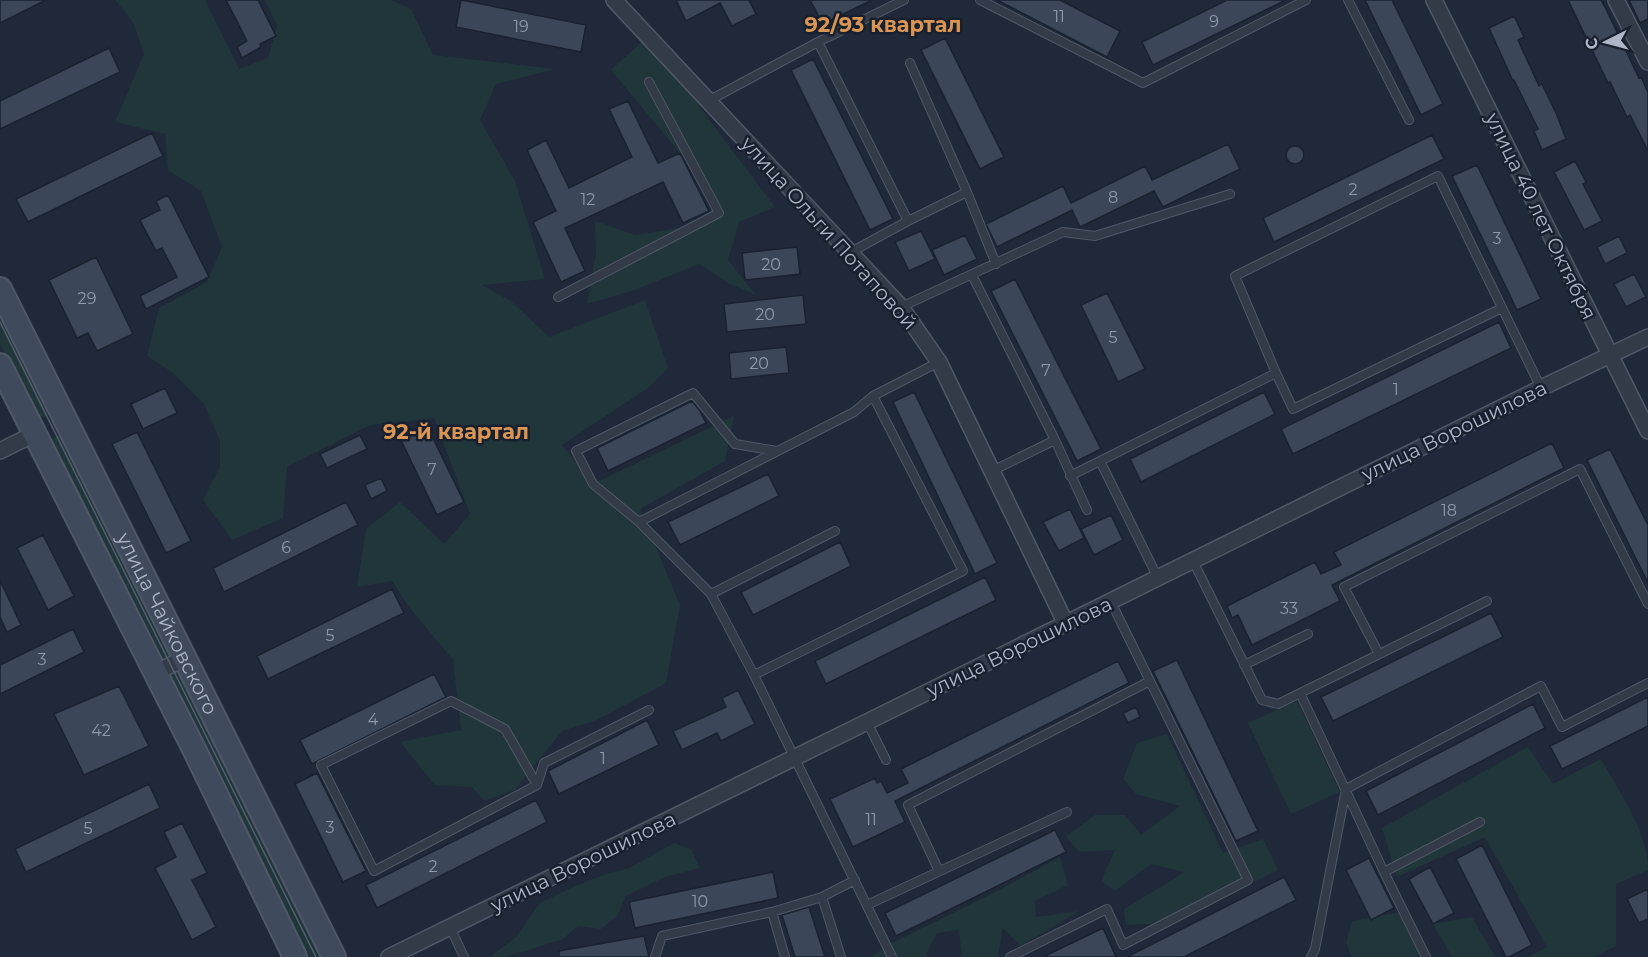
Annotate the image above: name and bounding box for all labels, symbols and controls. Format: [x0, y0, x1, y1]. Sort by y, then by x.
house number: 11 [1053, 7, 1065, 26]
district label: 92/93 квартал [805, 12, 961, 37]
house number: 9 [1209, 12, 1219, 31]
north arrow [1576, 12, 1636, 72]
house number: 19 [513, 17, 529, 36]
text: С [1581, 36, 1602, 50]
street label: улица 40 лет Октября [1480, 108, 1602, 323]
street label: улица Ольги Потаповой [735, 131, 922, 335]
house number: 2 [1348, 180, 1358, 199]
house number: 8 [1108, 188, 1118, 207]
house number: 12 [581, 190, 595, 209]
house number: 3 [1492, 229, 1502, 248]
house number: 20 [761, 255, 781, 274]
house number: 29 [78, 289, 96, 308]
house number: 20 [755, 305, 775, 324]
house number: 5 [1108, 328, 1118, 347]
house number: 20 [749, 354, 769, 373]
house number: 7 [1041, 361, 1051, 380]
street label: улица Ворошилова [1356, 376, 1551, 487]
house number: 1 [1393, 380, 1399, 399]
district label: 92-й квартал [383, 419, 529, 444]
house number: 7 [427, 460, 437, 479]
house number: 18 [1441, 501, 1457, 520]
street label: улица Чайковского [111, 527, 223, 719]
house number: 6 [281, 538, 291, 557]
street label: улица Ворошилова [921, 592, 1116, 703]
house number: 33 [1280, 599, 1298, 618]
house number: 5 [325, 626, 335, 645]
house number: 3 [37, 650, 47, 669]
house number: 4 [368, 710, 379, 729]
house number: 42 [91, 721, 111, 740]
house number: 1 [600, 749, 606, 768]
street label: улица Ворошилова [485, 807, 680, 918]
house number: 11 [865, 810, 877, 829]
house number: 3 [325, 818, 335, 837]
house number: 5 [83, 819, 93, 838]
house number: 2 [428, 857, 438, 876]
house number: 10 [692, 892, 708, 911]

